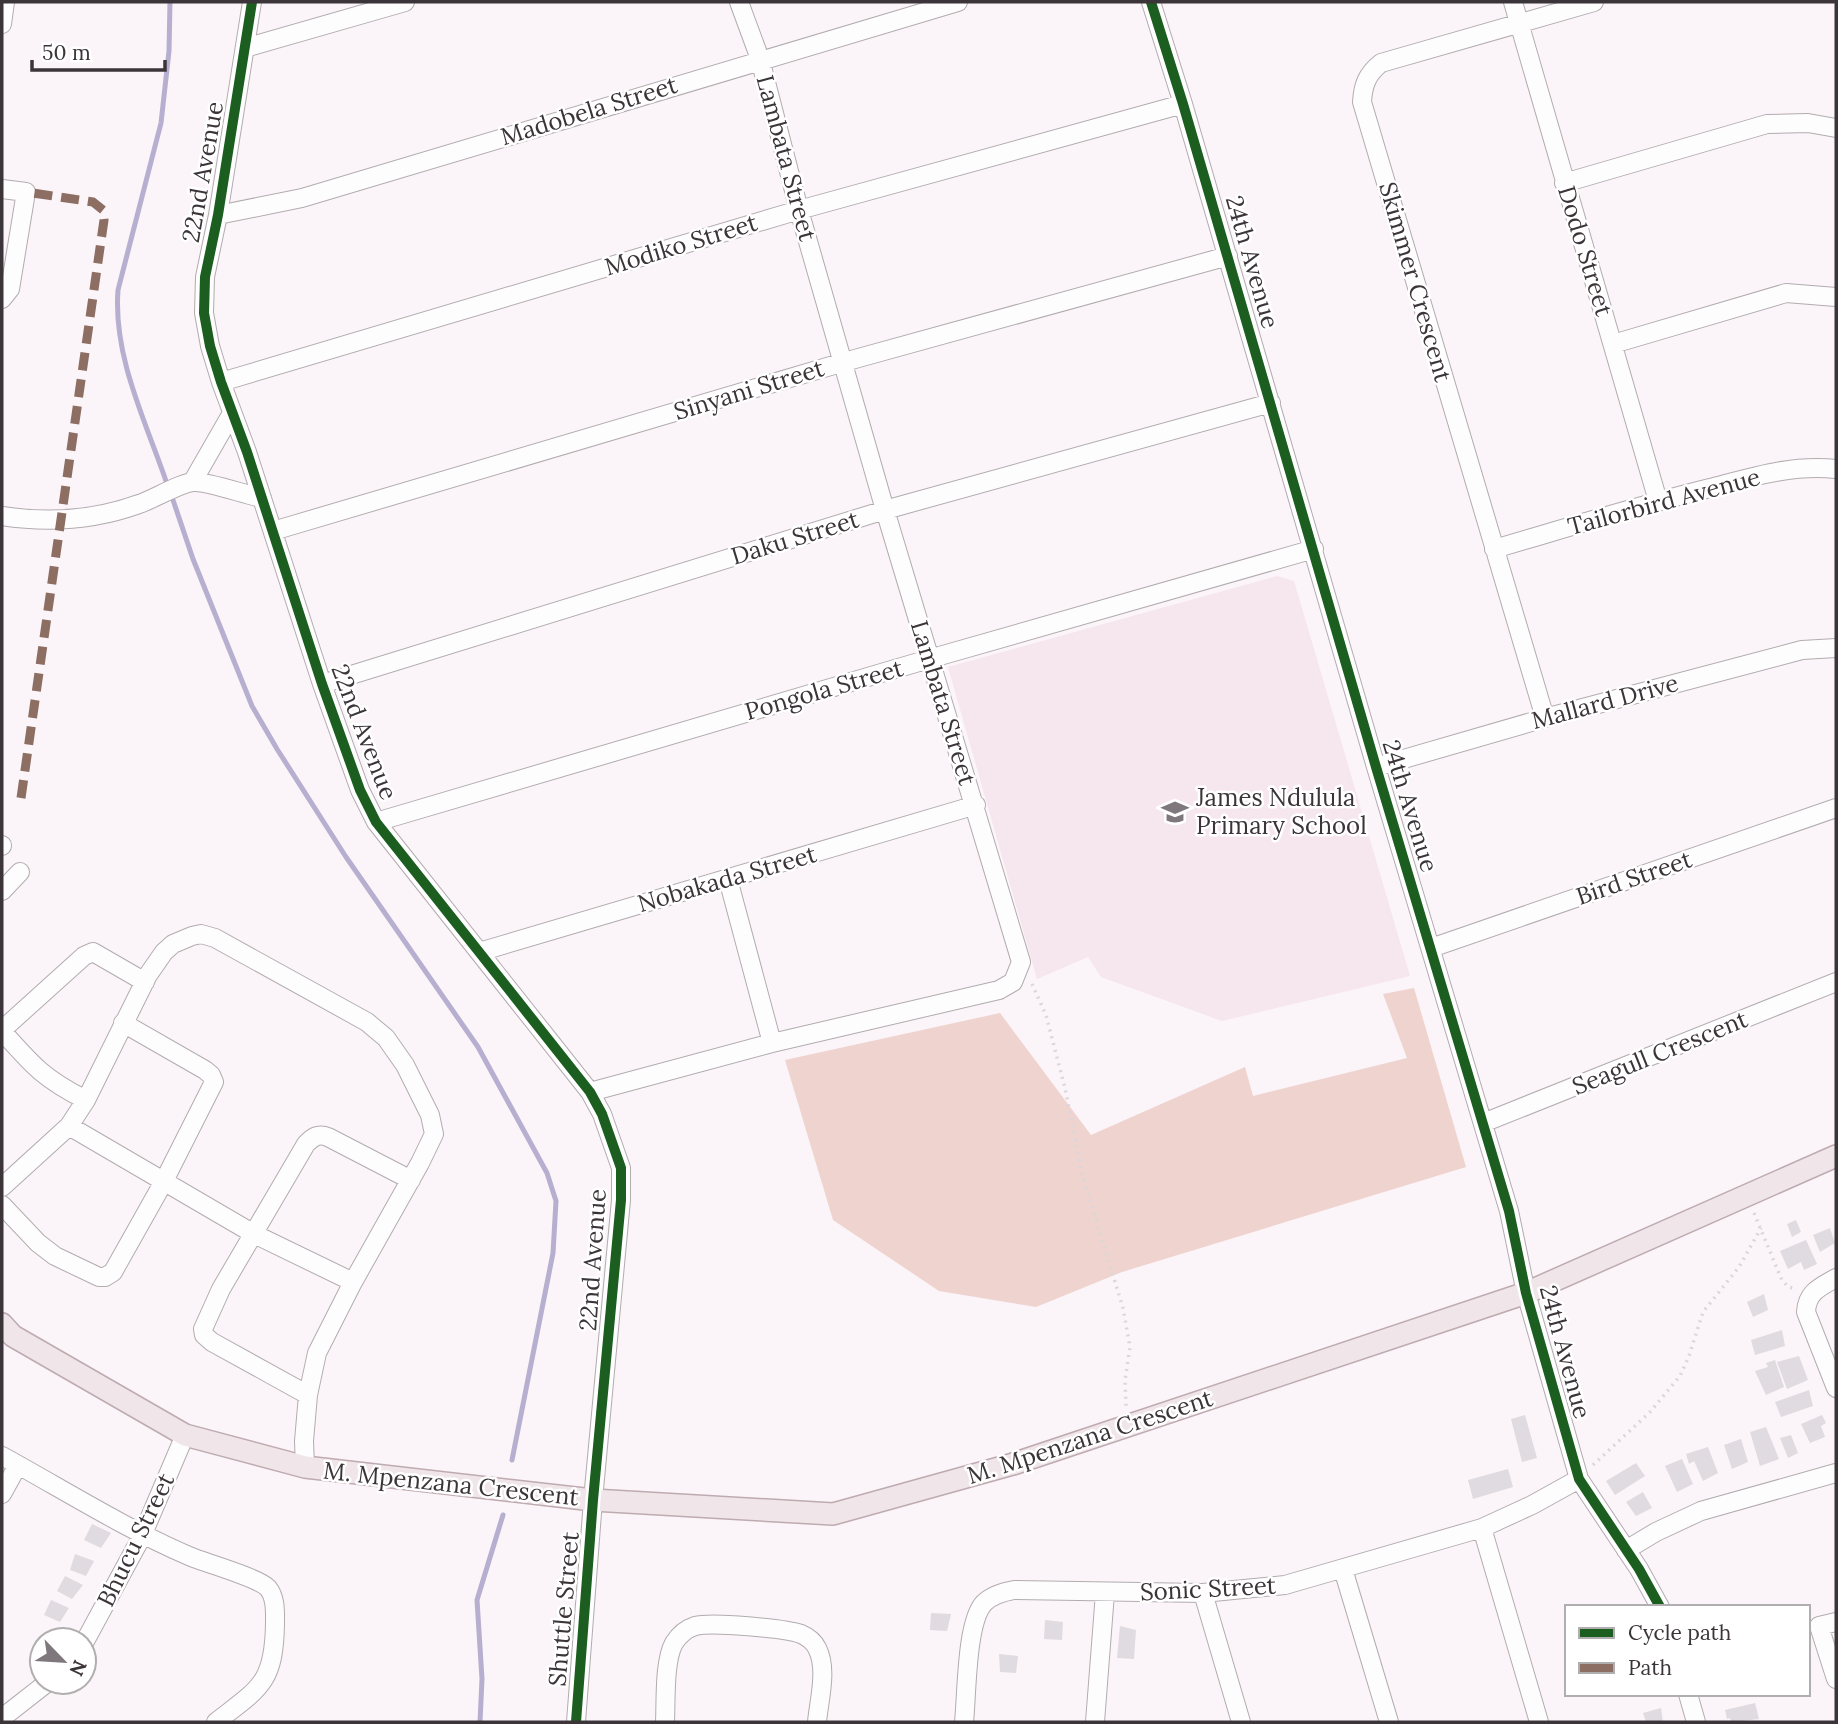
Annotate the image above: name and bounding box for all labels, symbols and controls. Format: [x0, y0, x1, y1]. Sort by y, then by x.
scale bar [32, 28, 164, 72]
text: 50 m [42, 39, 91, 66]
street label: Madobela Street [497, 69, 682, 152]
street label: Lambata Street [749, 72, 824, 245]
street label: 22nd Avenue [175, 99, 230, 245]
street label: Skimmer Crescent [1372, 178, 1459, 386]
street label: Dodo Street [1551, 182, 1620, 320]
street label: 24th Avenue [1219, 192, 1286, 332]
street label: Modiko Street [601, 206, 762, 282]
street label: Sinyani Street [670, 352, 828, 427]
street label: Tailorbird Avenue [1564, 461, 1763, 542]
street label: Daku Street [727, 503, 863, 572]
street label: Lambata Street [904, 617, 983, 790]
street label: Pongola Street [741, 652, 907, 727]
street label: 22nd Avenue [324, 660, 404, 804]
street label: Mallard Drive [1528, 667, 1682, 736]
street label: 24th Avenue [1376, 736, 1445, 876]
place label: James Ndulula Primary School [1195, 782, 1367, 841]
school or university icon: James Ndulula Primary School [1160, 797, 1190, 827]
street label: Nobakada Street [634, 838, 821, 919]
street label: Bird Street [1572, 843, 1696, 912]
street label: Seagull Crescent [1568, 1003, 1753, 1102]
street label: 22nd Avenue [572, 1188, 613, 1332]
street label: 24th Avenue [1533, 1282, 1598, 1422]
street label: M. Mpenzana Crescent [963, 1382, 1217, 1491]
street label: M. Mpenzana Crescent [322, 1455, 581, 1512]
street label: Bhucu Street [90, 1467, 182, 1612]
street label: Shuttle Street [541, 1530, 586, 1688]
street label: Sonic Street [1139, 1569, 1277, 1608]
legend [1565, 1605, 1810, 1696]
text: Cycle path [1628, 1619, 1731, 1646]
north arrow [28, 1626, 98, 1696]
text: Path [1628, 1654, 1672, 1681]
text: N [64, 1656, 92, 1680]

